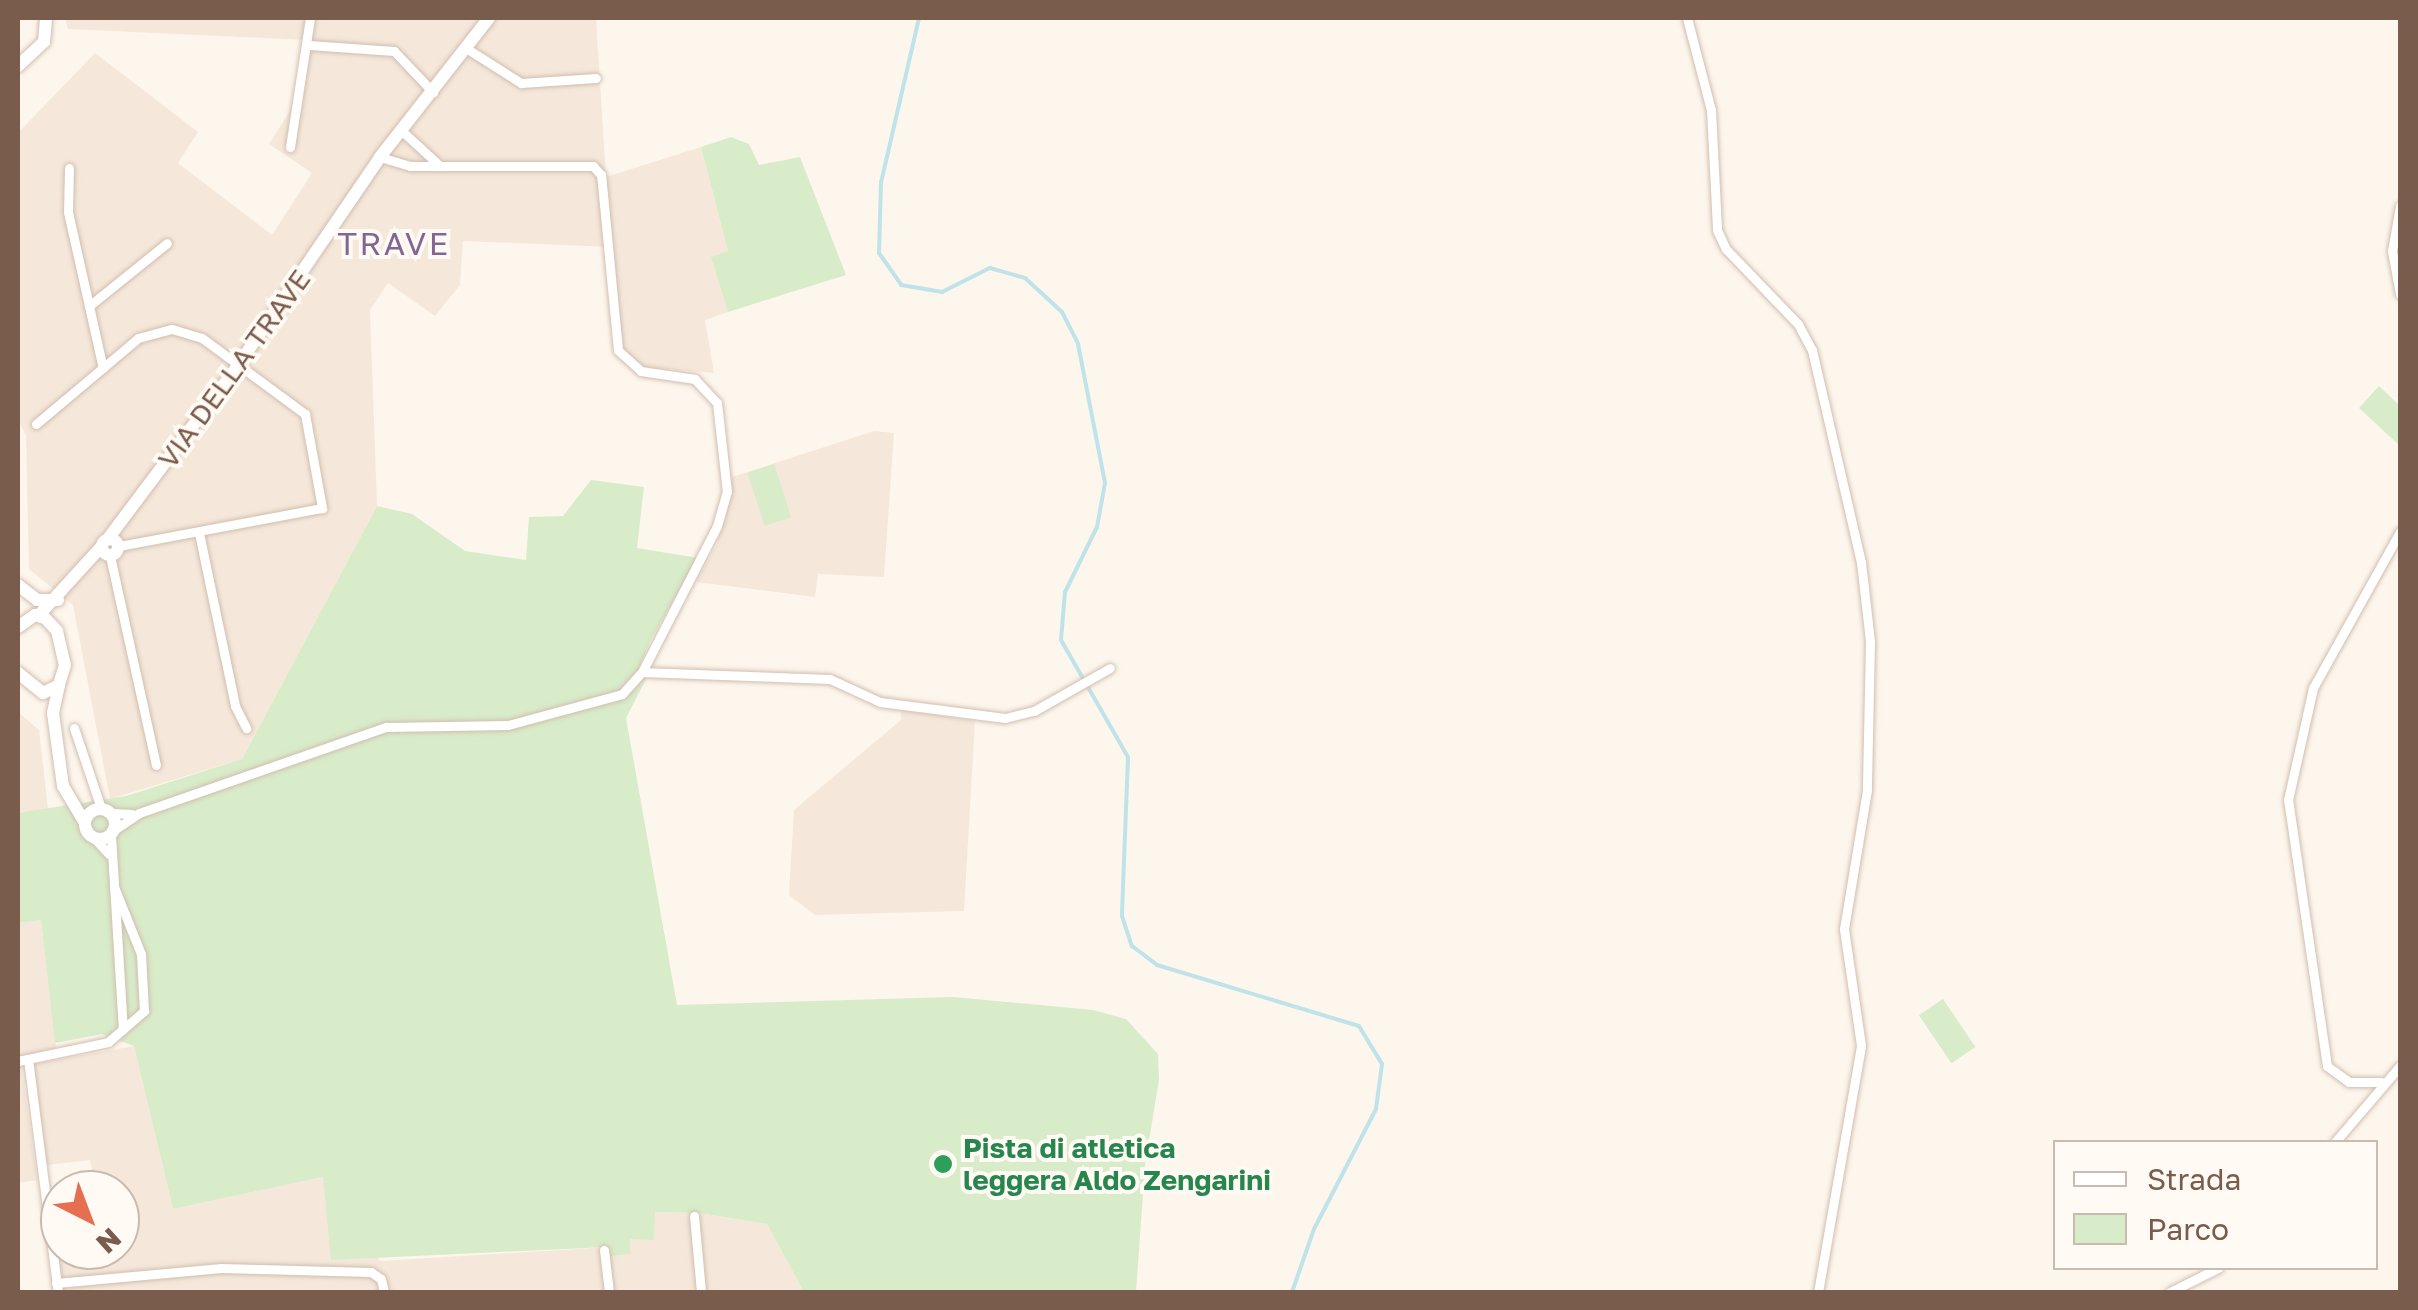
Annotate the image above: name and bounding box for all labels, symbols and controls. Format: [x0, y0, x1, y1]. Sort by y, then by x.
district label: TRAVE [337, 224, 451, 262]
street label: VIA DELLA TRAVE [151, 263, 317, 475]
place label: Pista di atletica leggera Aldo Zengarini [963, 1131, 1271, 1197]
legend [2053, 1140, 2378, 1270]
marker: Pista di atletica leggera Aldo Zengarini [932, 1153, 954, 1175]
text: Strada [2147, 1161, 2241, 1197]
north arrow [40, 1170, 140, 1270]
text: Parco [2147, 1211, 2229, 1247]
text: N [90, 1222, 128, 1261]

